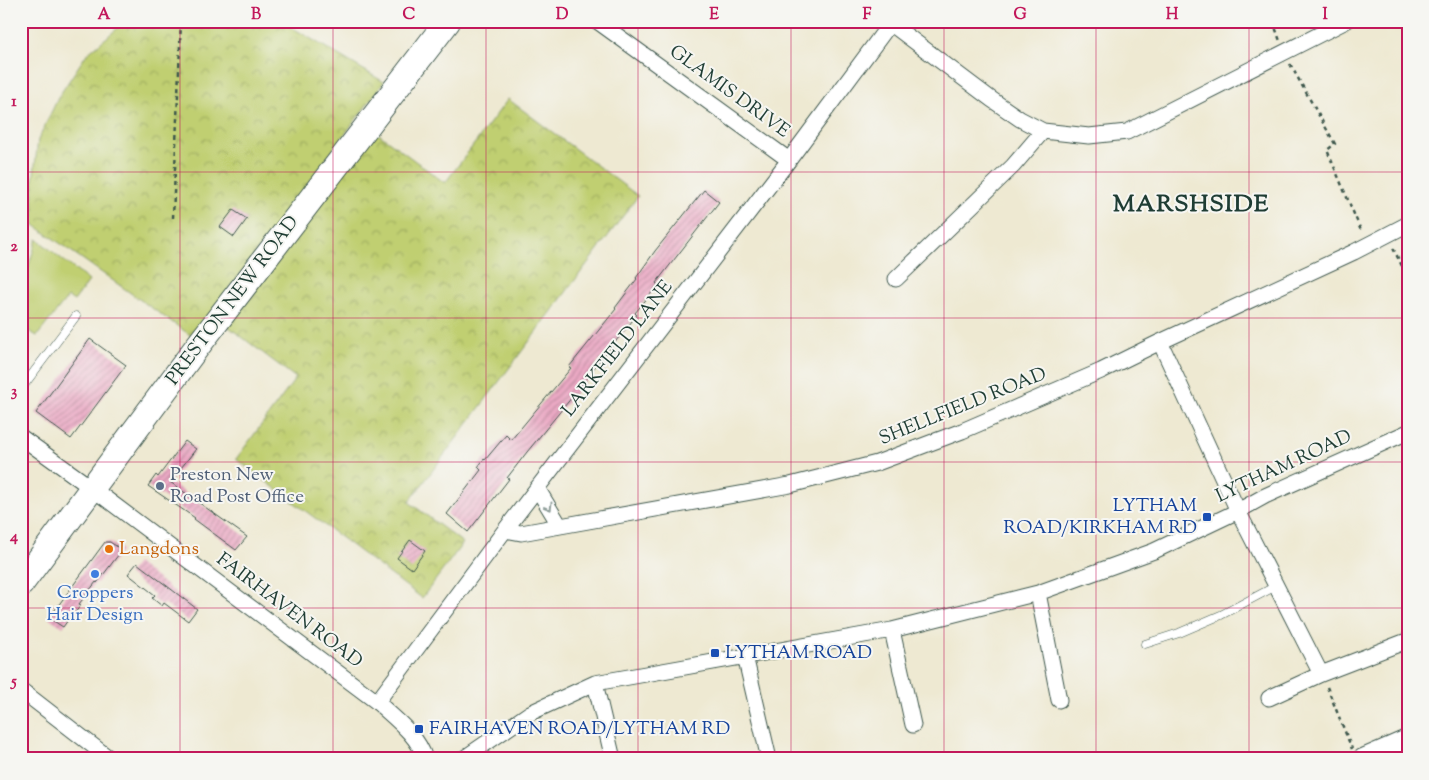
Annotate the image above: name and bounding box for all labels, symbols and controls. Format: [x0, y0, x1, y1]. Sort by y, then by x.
text: A [98, 4, 111, 27]
text: B [251, 4, 261, 27]
text: C [403, 4, 416, 27]
text: D [556, 4, 569, 27]
text: E [709, 4, 719, 27]
text: F [863, 4, 872, 27]
text: G [1013, 4, 1027, 27]
text: H [1166, 4, 1179, 27]
text: I [1322, 4, 1328, 27]
street label: GLAMIS DRIVE [663, 39, 795, 145]
text: 1 [11, 91, 17, 114]
district label: MARSHSIDE [1113, 188, 1269, 222]
street label: PRESTON NEW ROAD [160, 211, 306, 391]
text: 2 [10, 236, 18, 259]
street label: LARKFIELD LANE [556, 275, 680, 423]
street label: SHELLFIELD ROAD [875, 361, 1051, 453]
text: 3 [11, 381, 18, 404]
street label: LYTHAM ROAD [1212, 424, 1356, 510]
place label: Preston New Road Post Office [170, 462, 304, 511]
marker: Preston New Road Post Office [154, 480, 166, 492]
place label: LYTHAM ROAD/KIRKHAM RD [1003, 493, 1198, 542]
one-way arrow [542, 501, 552, 510]
marker: LYTHAM ROAD/KIRKHAM RD [1201, 511, 1213, 523]
text: 4 [9, 526, 18, 549]
place label: Langdons [119, 536, 199, 563]
marker: Langdons [103, 543, 115, 555]
street label: FAIRHAVEN ROAD [210, 547, 368, 675]
marker: Croppers Hair Design [89, 568, 101, 580]
place label: Croppers Hair Design [46, 580, 144, 629]
place label: LYTHAM ROAD [725, 640, 872, 667]
marker: LYTHAM ROAD [709, 647, 721, 659]
text: 5 [9, 671, 17, 694]
place label: FAIRHAVEN ROAD/LYTHAM RD [429, 716, 730, 743]
marker: FAIRHAVEN ROAD/LYTHAM RD [413, 723, 425, 735]

